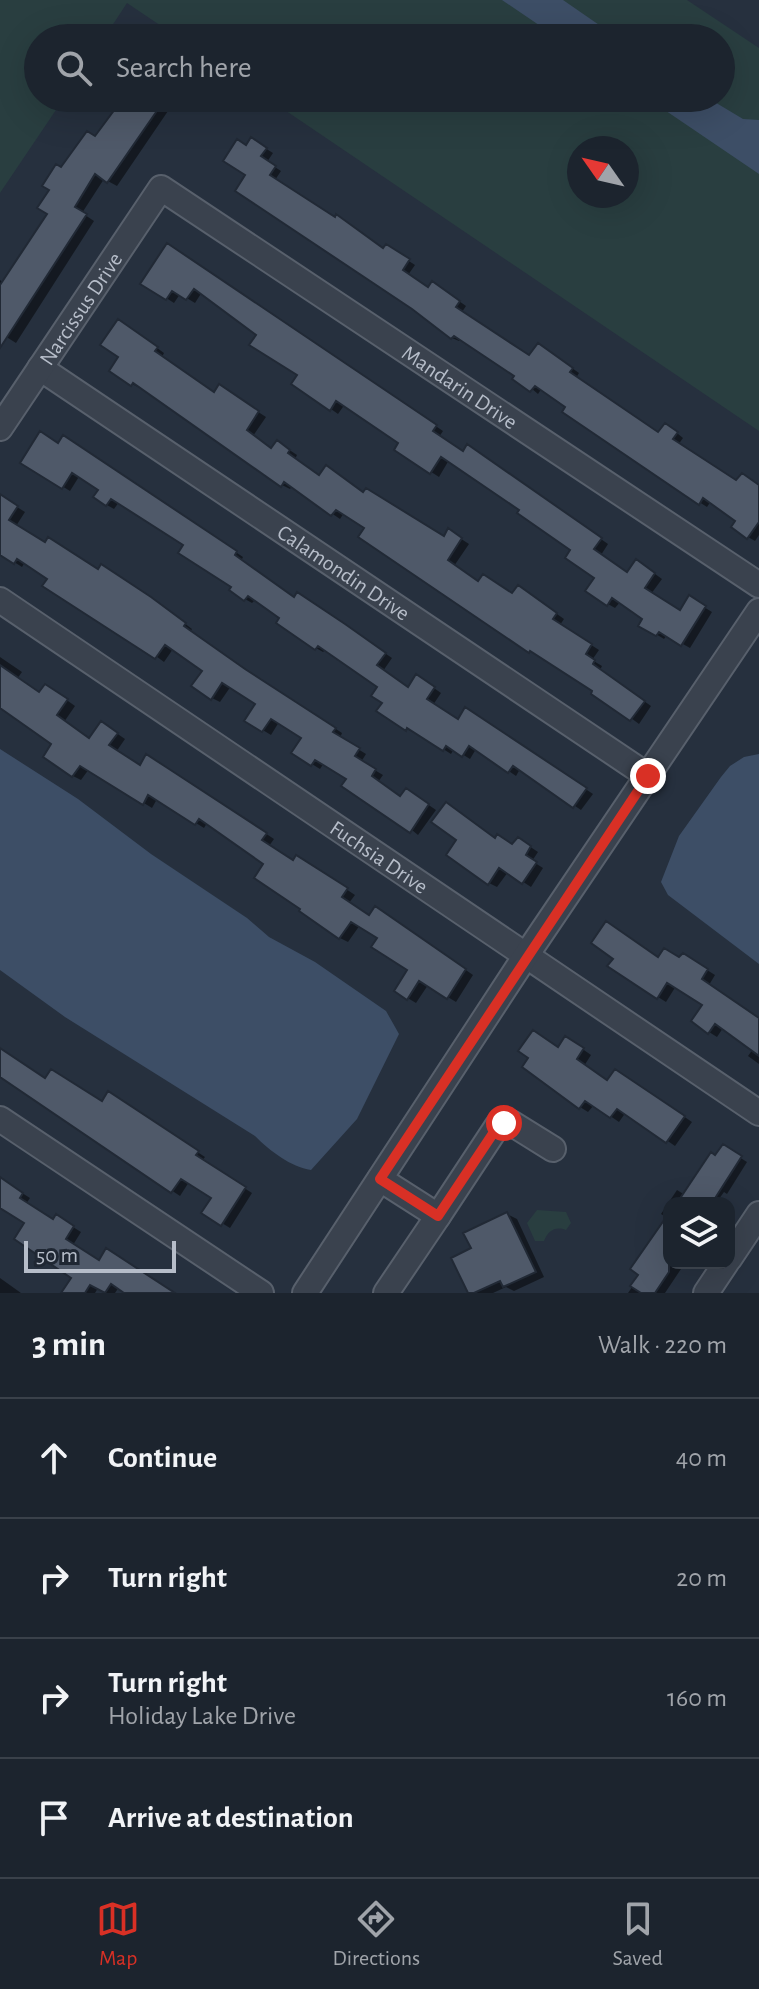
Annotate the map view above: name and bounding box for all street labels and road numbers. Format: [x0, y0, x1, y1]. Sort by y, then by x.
street label: Narcissus Drive [36, 249, 127, 369]
street label: Mandarin Drive [398, 341, 521, 433]
street label: Calamondin Drive [273, 521, 413, 625]
street label: Fuchsia Drive [326, 817, 432, 898]

